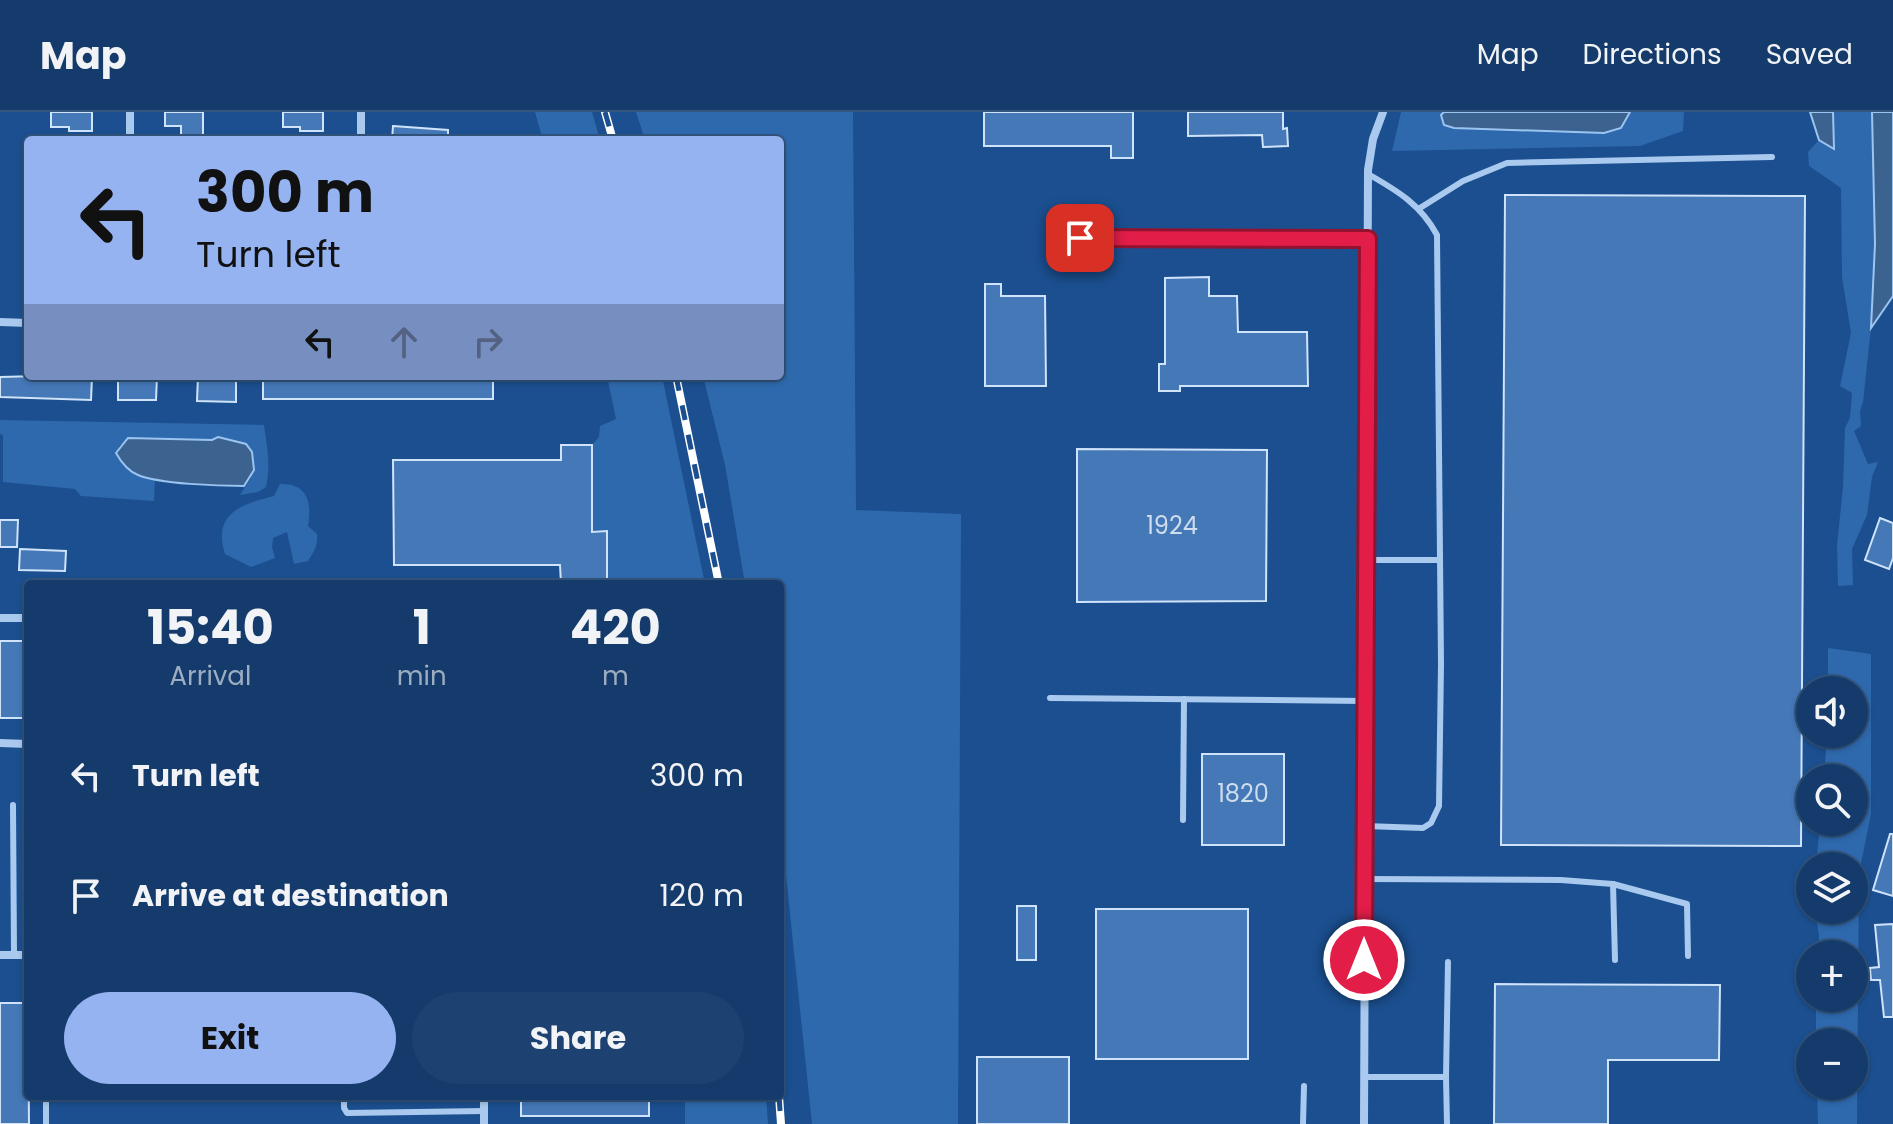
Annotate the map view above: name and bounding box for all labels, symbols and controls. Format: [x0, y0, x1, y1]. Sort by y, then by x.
text: Map [40, 29, 127, 82]
text: Map [1477, 35, 1539, 74]
text: Directions [1583, 35, 1722, 74]
text: Saved [1766, 35, 1853, 74]
text: 300 m [196, 153, 374, 232]
icon: left [64, 168, 168, 272]
pin [1046, 204, 1114, 272]
icon: arrive [1058, 216, 1102, 260]
text: Turn left [196, 229, 341, 280]
icon: left [298, 320, 342, 364]
icon: ahead [382, 320, 426, 364]
icon: right [466, 320, 510, 364]
house number: 1924 [1146, 509, 1198, 542]
text: 15:40 [147, 594, 274, 661]
text: 1 [413, 594, 431, 661]
text: 420 [570, 594, 661, 661]
text: Arrival [169, 658, 251, 694]
text: min [397, 658, 447, 694]
text: m [602, 658, 629, 694]
map controls [1796, 676, 1868, 1100]
button: sound [1796, 676, 1868, 748]
icon: left [64, 754, 108, 798]
text: Turn left [132, 754, 260, 797]
text: 300 m [650, 754, 744, 797]
button: search [1796, 764, 1868, 836]
house number: 1820 [1217, 777, 1269, 810]
button: layers [1796, 852, 1868, 924]
icon: arrive [64, 874, 108, 918]
text: Arrive at destination [132, 874, 449, 917]
text: 120 m [659, 874, 744, 917]
position arrow [1322, 918, 1406, 1002]
button: + [1796, 940, 1868, 1012]
button: Exit [64, 992, 396, 1084]
button: Share [412, 992, 744, 1084]
button: − [1796, 1028, 1868, 1100]

